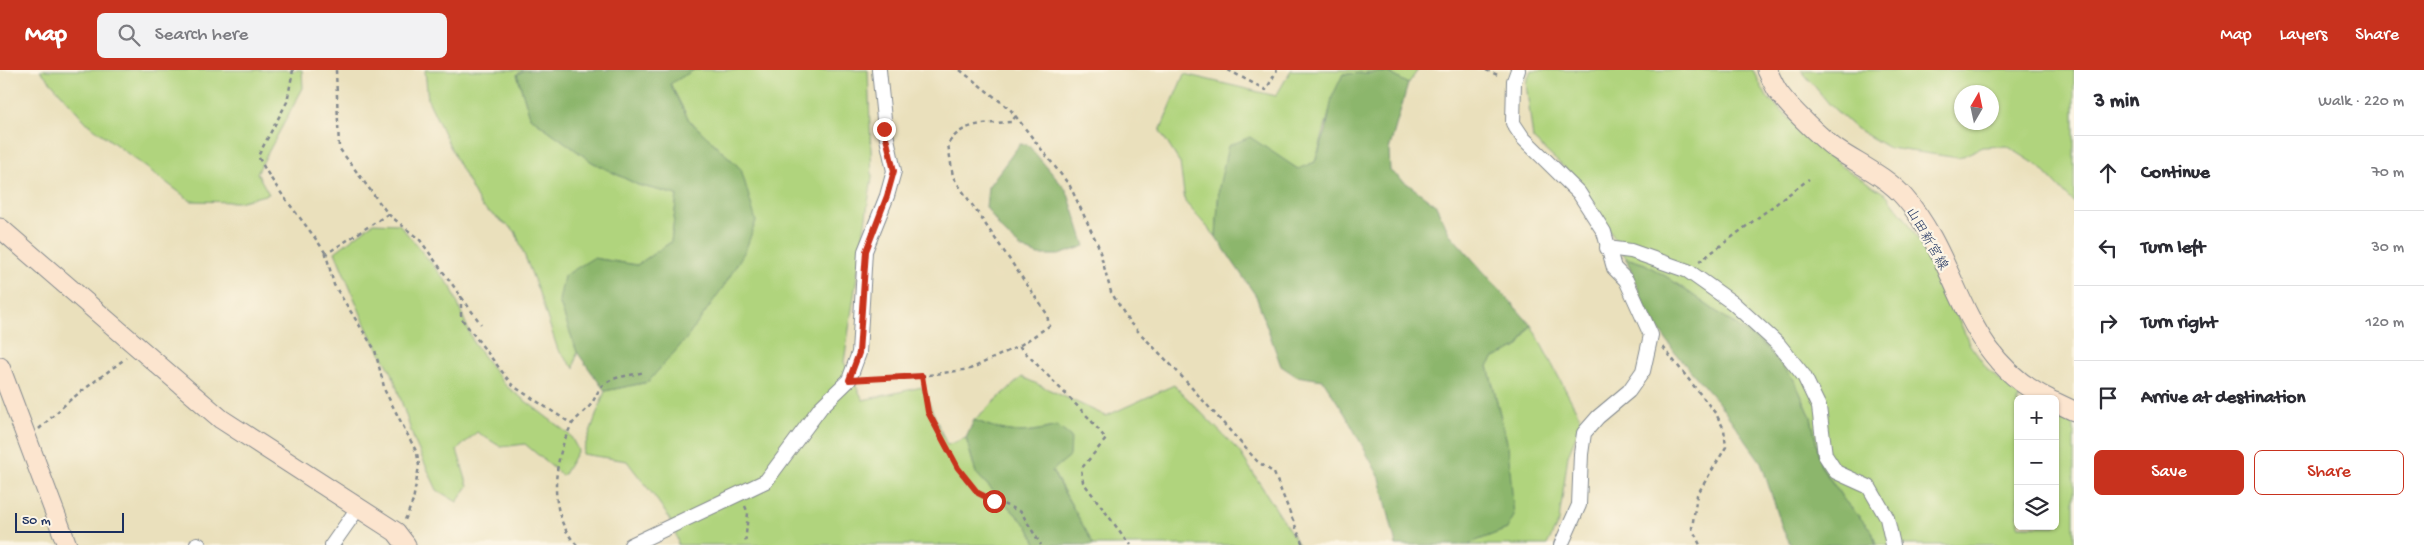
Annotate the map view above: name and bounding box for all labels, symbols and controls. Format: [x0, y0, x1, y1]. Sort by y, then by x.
search box [97, 13, 447, 58]
text: Map [25, 21, 67, 50]
icon: search [115, 21, 143, 49]
text: Search here [155, 24, 248, 47]
text: Map [2220, 25, 2252, 46]
text: Layers [2280, 25, 2327, 46]
text: Share [2355, 25, 2399, 46]
north arrow [1954, 85, 1999, 130]
text: 3 min [2094, 90, 2139, 115]
text: Walk · 220 m [2318, 93, 2404, 112]
route end [873, 118, 896, 141]
icon: ahead [2094, 159, 2122, 187]
text: Continue [2141, 162, 2210, 185]
text: 70 m [2371, 164, 2404, 183]
street label: 山田新宮線 [1901, 205, 1951, 274]
icon: left [2094, 234, 2122, 262]
text: Turn left [2141, 237, 2205, 260]
text: 30 m [2371, 239, 2404, 258]
icon: right [2094, 309, 2122, 337]
text: Turn right [2141, 312, 2217, 335]
text: 120 m [2365, 314, 2404, 333]
icon: arrive [2094, 384, 2122, 412]
text: Arrive at destination [2141, 387, 2305, 410]
map controls [2014, 395, 2059, 530]
button: + [2014, 395, 2059, 440]
button: − [2014, 440, 2059, 485]
button: Save [2094, 450, 2244, 495]
button: Share [2254, 450, 2404, 495]
button: layers [2014, 485, 2059, 530]
route start [983, 490, 1006, 513]
scale bar [15, 510, 124, 533]
text: 50 m [22, 513, 51, 530]

